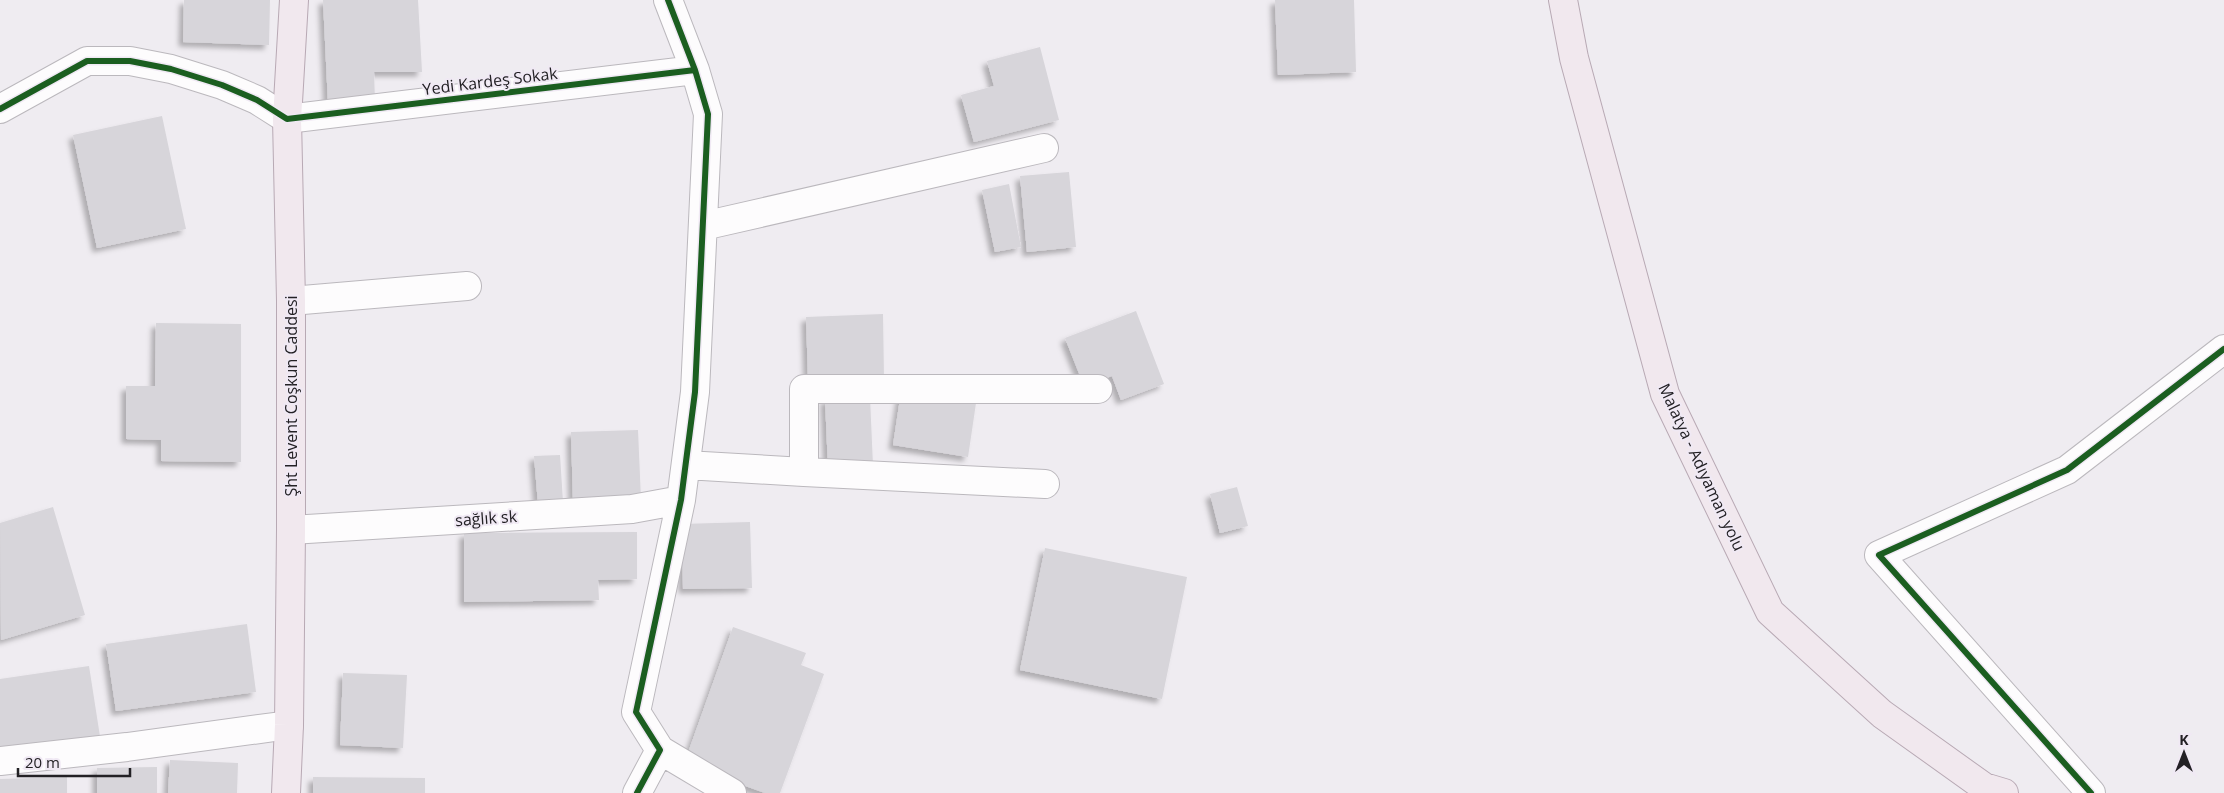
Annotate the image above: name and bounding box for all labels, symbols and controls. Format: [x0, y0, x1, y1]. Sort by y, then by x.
street label: Yedi Kardeş Sokak [421, 62, 559, 100]
street label: Şht Levent Coşkun Caddesi [280, 295, 302, 497]
street label: Malatya - Adıyaman yolu [1654, 380, 1750, 554]
street label: sağlık sk [454, 505, 518, 531]
north arrow [2159, 728, 2209, 778]
text: K [2179, 730, 2189, 749]
scale bar [18, 746, 130, 778]
text: 20 m [25, 752, 60, 772]

